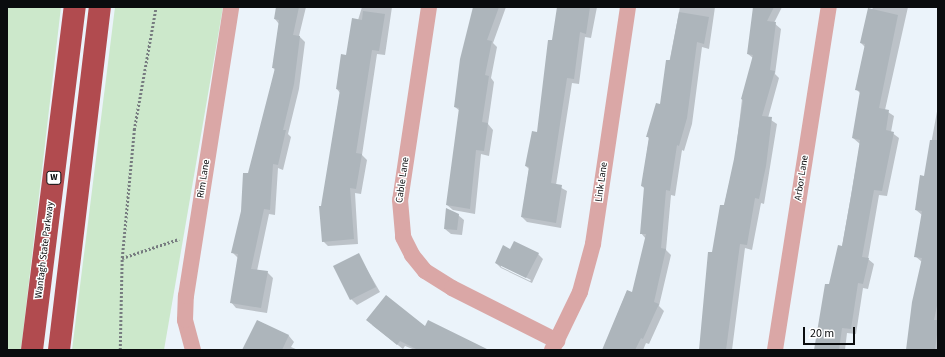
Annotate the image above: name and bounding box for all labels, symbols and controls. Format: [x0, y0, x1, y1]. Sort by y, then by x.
street label: Arbor Lane [793, 155, 811, 201]
street label: Cable Lane [394, 156, 412, 204]
street label: Rim Lane [195, 159, 213, 199]
street label: Link Lane [593, 161, 611, 203]
road number: W [46, 171, 62, 185]
street label: Wantagh State Parkway [33, 201, 57, 299]
scale bar [805, 319, 857, 345]
text: 20 m [810, 325, 834, 342]

